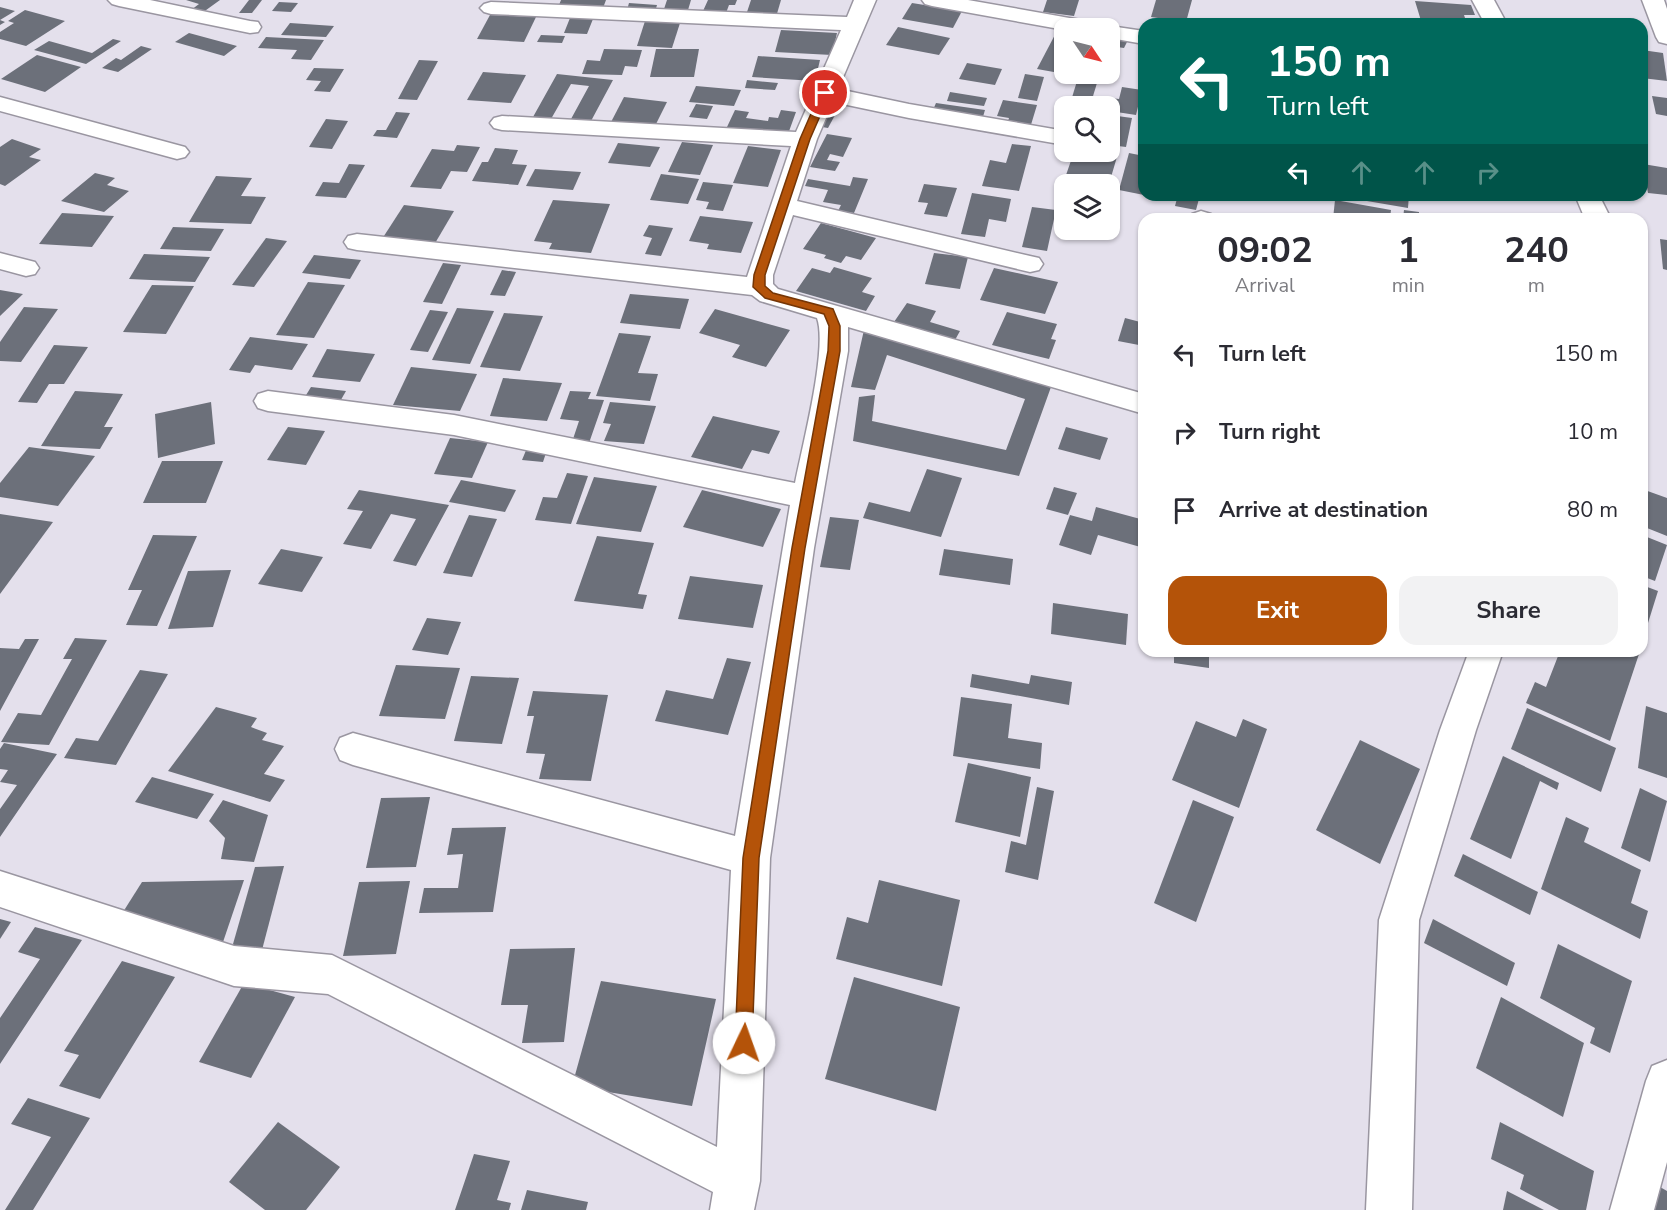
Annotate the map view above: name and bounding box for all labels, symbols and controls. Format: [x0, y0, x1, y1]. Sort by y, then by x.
north arrow [1054, 18, 1120, 84]
map controls [1054, 18, 1120, 240]
text: 150 m [1267, 34, 1391, 91]
icon: left [1168, 42, 1246, 120]
pin [799, 67, 850, 118]
icon: arrive [808, 76, 841, 109]
text: Turn left [1267, 88, 1368, 125]
button: search [1054, 96, 1120, 162]
icon: left [1282, 156, 1315, 189]
icon: ahead [1345, 156, 1378, 189]
icon: ahead [1408, 156, 1441, 189]
icon: right [1471, 156, 1504, 189]
button: layers [1054, 174, 1120, 240]
text: 09:02 [1217, 226, 1313, 275]
text: 1 [1397, 226, 1419, 275]
text: 240 [1504, 226, 1569, 275]
text: Arrival [1235, 272, 1295, 299]
text: min [1392, 272, 1425, 299]
text: m [1528, 272, 1545, 299]
icon: left [1168, 338, 1201, 371]
text: Turn left [1219, 339, 1306, 369]
text: 150 m [1554, 339, 1618, 369]
icon: right [1168, 416, 1201, 449]
text: Turn right [1219, 417, 1320, 447]
text: 10 m [1567, 417, 1618, 447]
icon: arrive [1168, 494, 1201, 527]
text: Arrive at destination [1219, 495, 1428, 525]
text: 80 m [1567, 495, 1618, 525]
button: Exit [1168, 576, 1387, 645]
button: Share [1399, 576, 1618, 645]
position arrow [712, 1011, 776, 1075]

